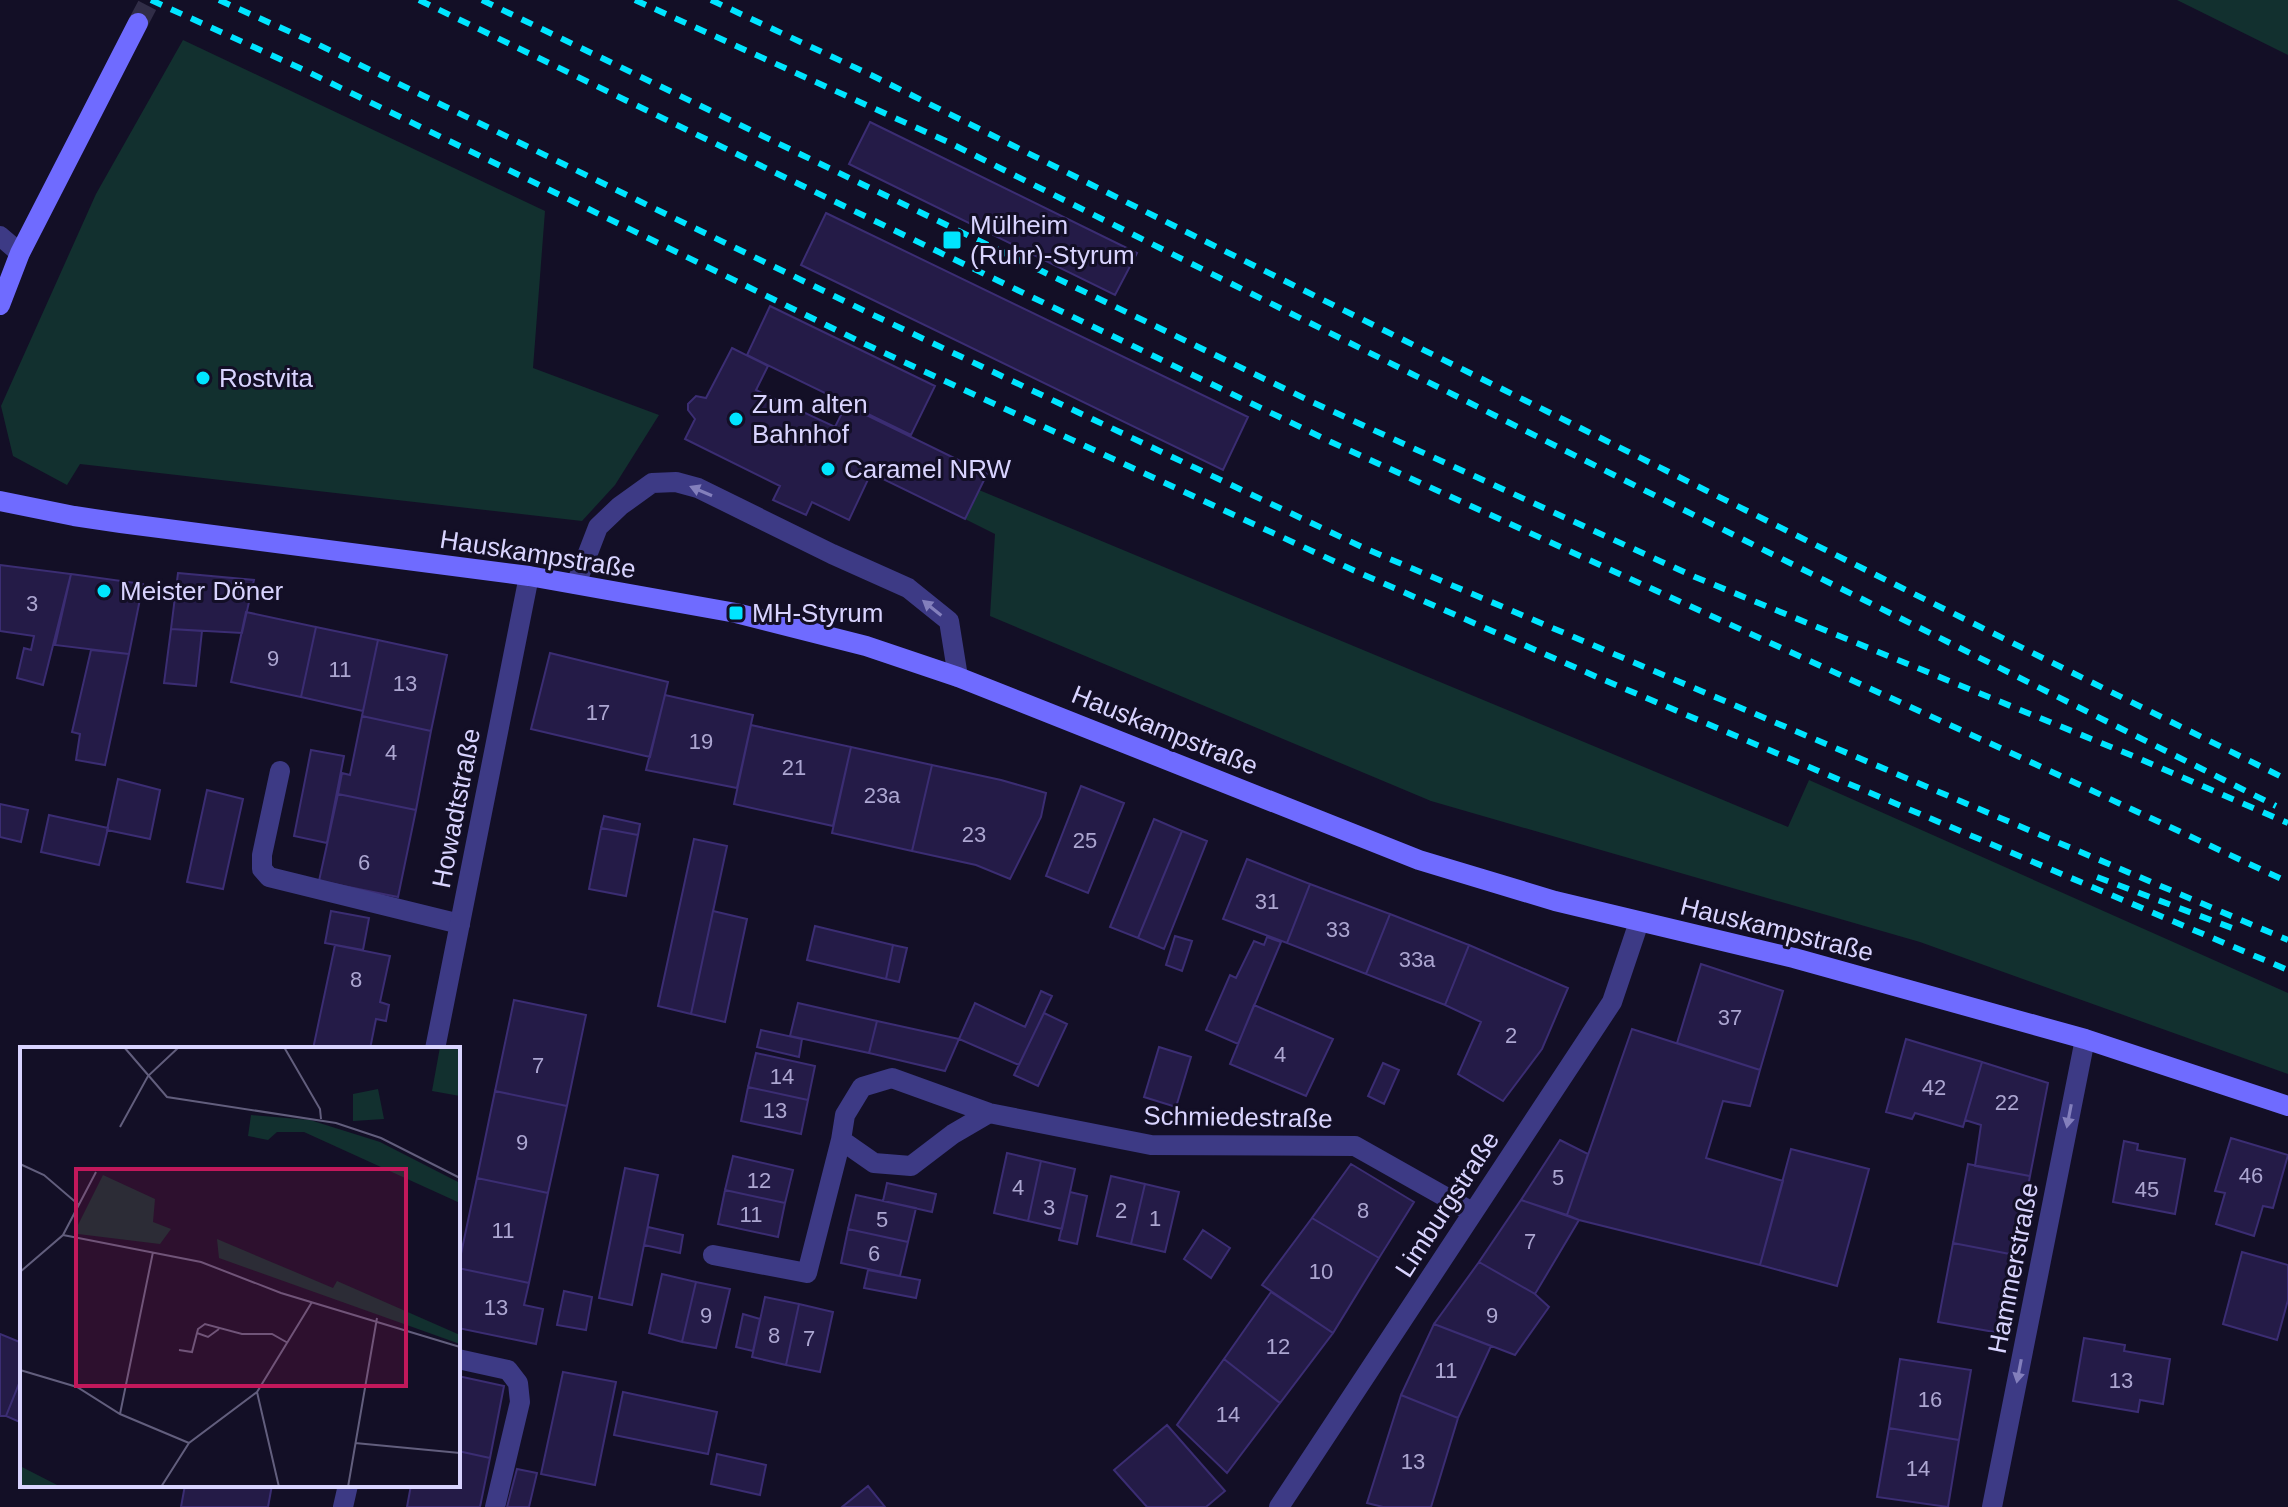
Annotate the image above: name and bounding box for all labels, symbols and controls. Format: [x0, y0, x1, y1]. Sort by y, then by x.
place label: Mülheim (Ruhr)-Styrum [970, 210, 1135, 270]
marker: Mülheim (Ruhr)-Styrum [941, 229, 963, 251]
place label: Rostvita [219, 363, 313, 393]
marker: Rostvita [194, 369, 212, 387]
place label: Zum alten Bahnhof [752, 389, 868, 449]
marker: Zum alten Bahnhof [727, 410, 745, 428]
place label: Caramel NRW [844, 454, 1012, 484]
marker: Caramel NRW [819, 460, 837, 478]
one-way arrow [689, 484, 713, 497]
street label: Hauskampstraße [438, 524, 638, 584]
place label: Meister Döner [120, 576, 284, 606]
marker: Meister Döner [95, 582, 113, 600]
house number: 3 [26, 591, 38, 616]
place label: MH-Styrum [752, 598, 883, 628]
one-way arrow [922, 600, 942, 616]
marker: MH-Styrum [727, 604, 745, 622]
house number: 9 [267, 646, 279, 671]
house number: 11 [329, 657, 351, 682]
house number: 13 [393, 671, 417, 696]
street label: Hauskampstraße [1068, 679, 1262, 781]
house number: 17 [586, 700, 610, 725]
street label: Howadtstraße [426, 726, 486, 890]
house number: 19 [689, 729, 713, 754]
house number: 4 [385, 740, 397, 765]
house number: 21 [782, 755, 806, 780]
house number: 23a [864, 783, 901, 808]
house number: 23 [962, 822, 986, 847]
house number: 25 [1073, 828, 1097, 853]
house number: 6 [358, 850, 370, 875]
house number: 31 [1255, 889, 1279, 914]
street label: Hauskampstraße [1677, 890, 1877, 968]
house number: 33 [1326, 917, 1350, 942]
house number: 33a [1399, 947, 1436, 972]
house number: 8 [350, 967, 362, 992]
house number: 37 [1718, 1005, 1742, 1030]
house number: 2 [1505, 1023, 1517, 1048]
house number: 4 [1274, 1042, 1286, 1067]
inset map [20, 1047, 460, 1487]
house number: 7 [532, 1053, 544, 1078]
house number: 14 [770, 1064, 794, 1089]
house number: 42 [1922, 1075, 1946, 1100]
house number: 22 [1995, 1090, 2019, 1115]
house number: 13 [763, 1098, 787, 1123]
street label: Schmiedestraße [1143, 1100, 1333, 1134]
one-way arrow [2063, 1103, 2075, 1128]
street label: Limburgstraße [1389, 1126, 1505, 1282]
house number: 9 [516, 1130, 528, 1155]
house number: 46 [2239, 1163, 2263, 1188]
house number: 5 [1552, 1165, 1564, 1190]
house number: 12 [747, 1168, 771, 1193]
house number: 4 [1012, 1175, 1024, 1200]
house number: 45 [2135, 1177, 2159, 1202]
street label: Hammerstraße [1982, 1180, 2044, 1356]
house number: 3 [1043, 1195, 1055, 1220]
house number: 2 [1115, 1198, 1127, 1223]
house number: 8 [1357, 1198, 1369, 1223]
house number: 11 [740, 1202, 762, 1227]
house number: 1 [1149, 1206, 1161, 1231]
house number: 5 [876, 1207, 888, 1232]
house number: 11 [492, 1218, 514, 1243]
house number: 7 [1524, 1229, 1536, 1254]
house number: 6 [868, 1241, 880, 1266]
house number: 10 [1309, 1259, 1333, 1284]
house number: 13 [484, 1295, 508, 1320]
house number: 9 [700, 1303, 712, 1328]
house number: 9 [1486, 1303, 1498, 1328]
house number: 8 [768, 1323, 780, 1348]
house number: 7 [803, 1326, 815, 1351]
house number: 12 [1266, 1334, 1290, 1359]
house number: 11 [1435, 1358, 1457, 1383]
one-way arrow [2012, 1358, 2024, 1383]
house number: 13 [2109, 1368, 2133, 1393]
house number: 16 [1918, 1387, 1942, 1412]
house number: 14 [1216, 1402, 1240, 1427]
house number: 13 [1401, 1449, 1425, 1474]
house number: 14 [1906, 1456, 1930, 1481]

